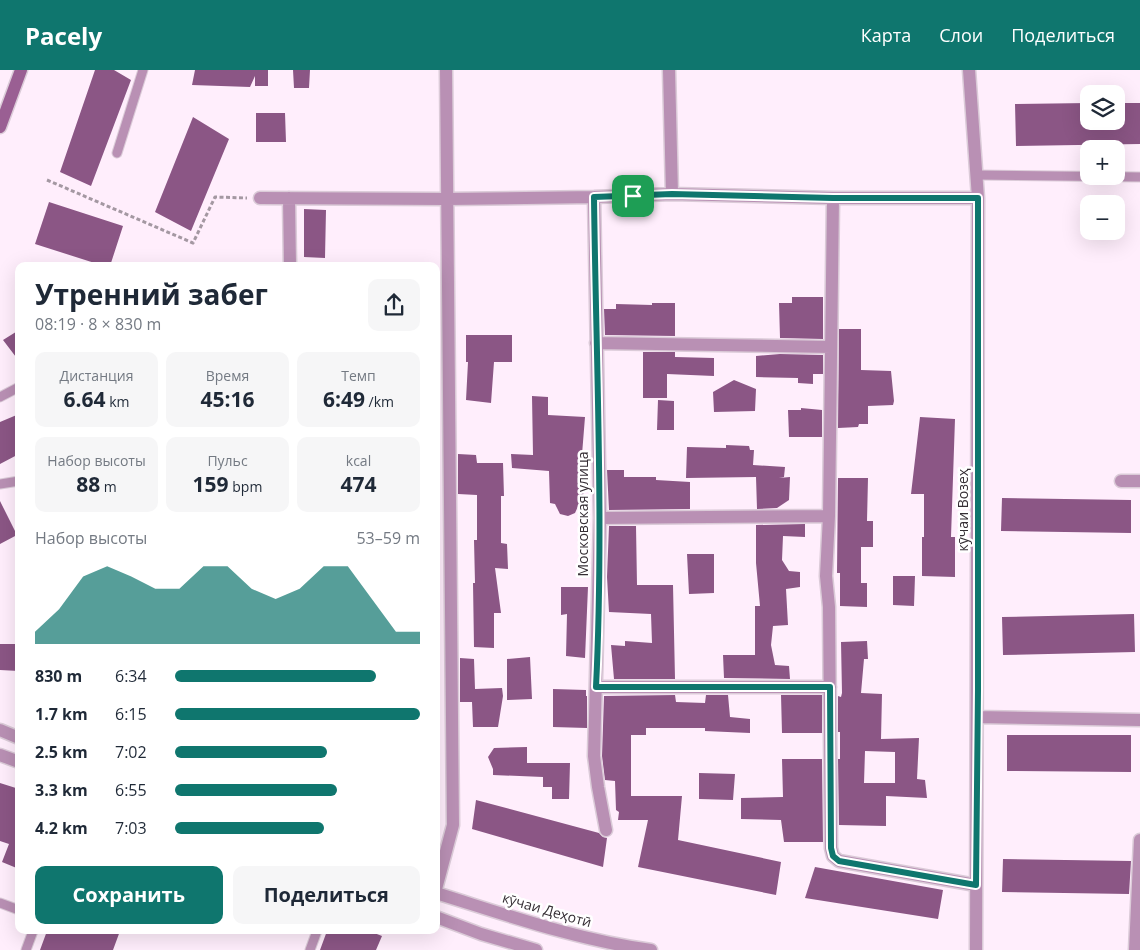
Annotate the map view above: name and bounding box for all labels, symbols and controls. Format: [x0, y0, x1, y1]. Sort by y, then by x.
text: Pacely [25, 19, 102, 52]
text: Карта [861, 23, 911, 47]
text: Слои [939, 23, 983, 47]
text: Поделиться [1011, 23, 1115, 47]
map controls [1080, 85, 1125, 240]
button: layers [1080, 85, 1125, 130]
button: + [1080, 140, 1125, 185]
pin [612, 175, 654, 217]
icon: arrive [619, 182, 647, 210]
button: − [1080, 195, 1125, 240]
text: Утренний забег [35, 275, 268, 313]
button: share [368, 279, 420, 331]
text: 08:19 · 8 × 830 m [35, 313, 161, 335]
text: Дистанция [60, 366, 133, 385]
text: Время [206, 366, 249, 385]
text: Темп [341, 366, 376, 385]
text: 6.64 [64, 385, 106, 413]
text: 45:16 [200, 385, 255, 413]
text: 6:49 [323, 385, 365, 413]
text: km [106, 392, 129, 411]
text: /km [365, 392, 394, 411]
text: Набор высоты [47, 451, 146, 470]
text: Пульс [207, 451, 248, 470]
text: kcal [346, 451, 371, 470]
street label: Московская улица [573, 452, 592, 577]
street label: кӯчаи Возеҳ [953, 468, 972, 551]
text: 88 [76, 470, 100, 498]
text: 159 [193, 470, 229, 498]
text: 474 [340, 470, 377, 498]
text: m [100, 477, 117, 496]
text: bpm [229, 477, 262, 496]
text: Набор высоты [35, 527, 147, 549]
text: 53–59 m [356, 527, 420, 549]
text: 830 m [35, 665, 82, 687]
text: 6:34 [115, 665, 147, 687]
text: 1.7 km [35, 703, 88, 725]
text: 6:15 [115, 703, 147, 725]
text: 2.5 km [35, 741, 88, 763]
text: 7:02 [115, 741, 147, 763]
text: 3.3 km [35, 779, 88, 801]
text: 6:55 [115, 779, 147, 801]
text: 4.2 km [35, 817, 88, 839]
text: 7:03 [115, 817, 147, 839]
button: Сохранить [35, 866, 223, 924]
button: Поделиться [233, 866, 420, 924]
street label: кӯчаи Деҳотӣ [500, 888, 594, 931]

